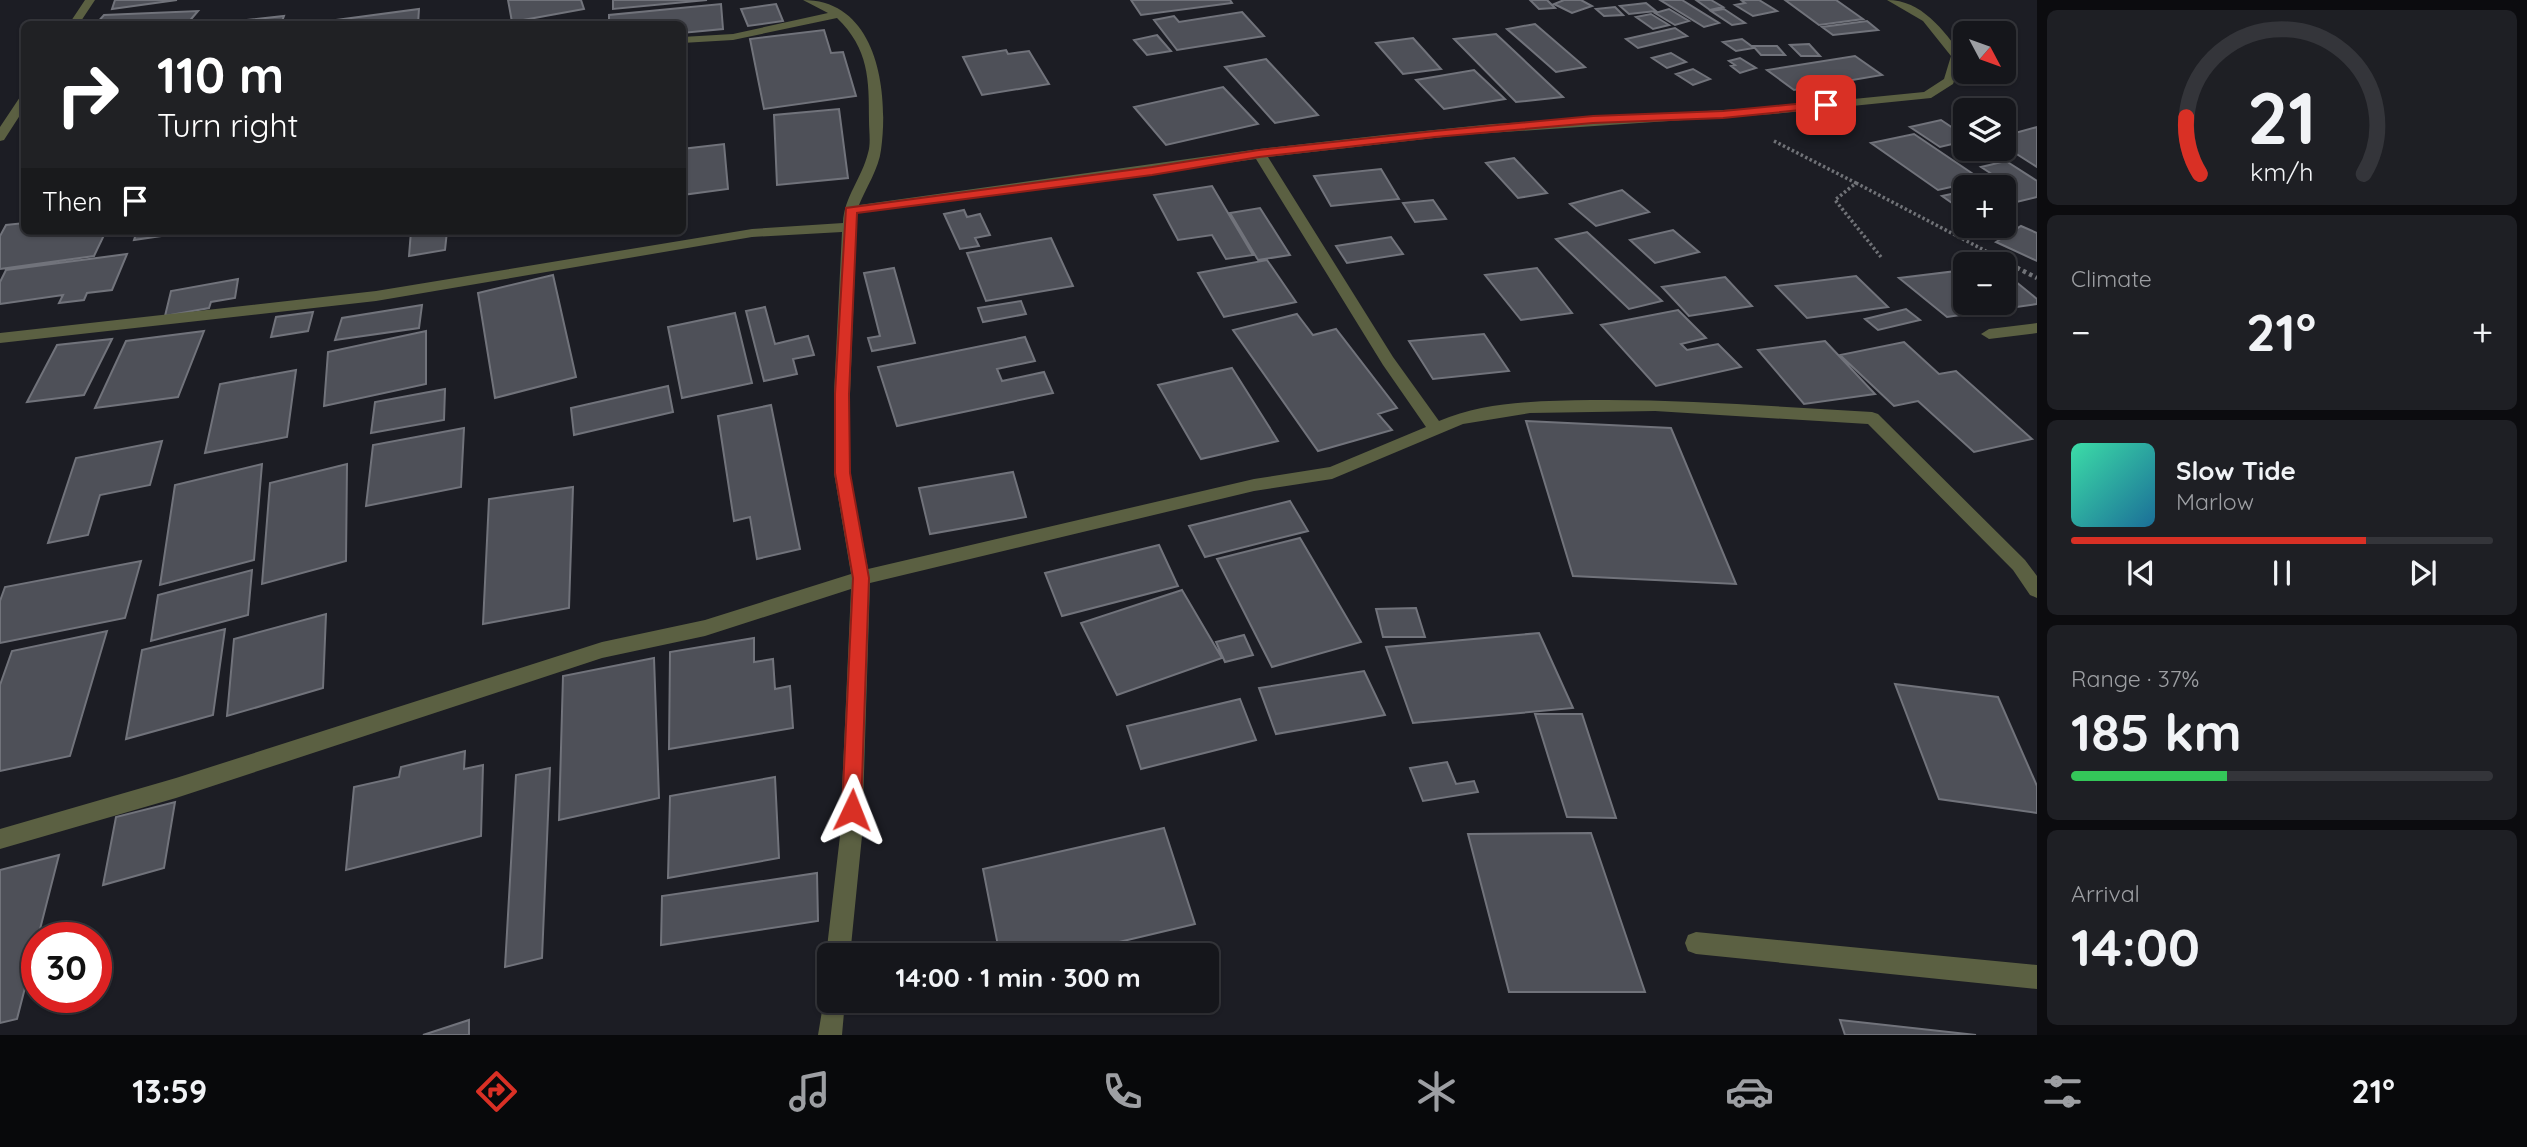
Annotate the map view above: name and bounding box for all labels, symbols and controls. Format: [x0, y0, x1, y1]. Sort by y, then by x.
north arrow [1953, 21, 2016, 84]
map controls [1953, 21, 2016, 315]
text: 110 m [157, 44, 284, 105]
icon: right [42, 49, 133, 140]
text: 21 [2247, 71, 2317, 162]
pin [1796, 75, 1856, 135]
icon: arrive [1807, 86, 1845, 124]
button: layers [1953, 98, 2016, 161]
text: Turn right [157, 105, 298, 145]
text: km/h [2250, 155, 2314, 186]
button: + [1953, 175, 2016, 238]
icon: arrive [116, 182, 154, 220]
text: Then [42, 185, 102, 218]
button: − [1953, 252, 2016, 315]
text: Climate [2071, 264, 2152, 293]
text: 21° [2246, 299, 2316, 364]
text: − [2071, 308, 2091, 356]
text: + [2472, 308, 2493, 356]
text: Slow Tide [2176, 454, 2296, 487]
text: Marlow [2176, 487, 2254, 516]
icon: previous [2122, 554, 2160, 592]
icon: pause [2263, 554, 2301, 592]
icon: next [2404, 554, 2442, 592]
text: Range · 37% [2071, 664, 2199, 693]
text: 185 km [2071, 699, 2242, 764]
position arrow [815, 773, 889, 847]
text: Arrival [2071, 879, 2140, 908]
text: 14:00 [2071, 914, 2200, 979]
speed limit sign: 30 [21, 922, 112, 1013]
text: 14:00 · 1 min · 300 m [895, 961, 1141, 994]
icon: directions [472, 1067, 521, 1116]
icon: music [785, 1067, 834, 1116]
icon: phone [1098, 1067, 1147, 1116]
icon: climate [1412, 1067, 1461, 1116]
icon: car [1725, 1067, 1774, 1116]
icon: filters [2038, 1067, 2087, 1116]
text: 13:59 [132, 1071, 207, 1111]
text: 21° [2352, 1071, 2395, 1111]

